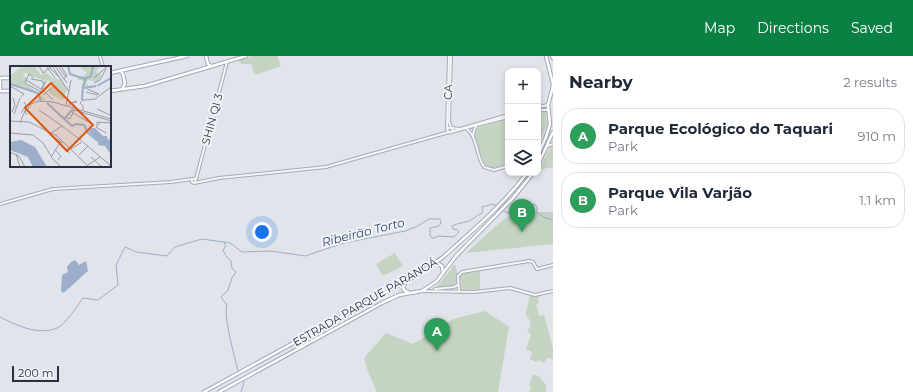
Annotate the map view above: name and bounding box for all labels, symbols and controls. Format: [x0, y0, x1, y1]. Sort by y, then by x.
text: Gridwalk [20, 17, 109, 40]
text: Map [704, 19, 735, 37]
text: Directions [757, 19, 829, 37]
text: Saved [851, 19, 893, 37]
inset map [10, 66, 111, 167]
map controls [505, 68, 541, 176]
button: + [505, 68, 541, 104]
text: Nearby [569, 72, 633, 92]
text: 2 results [843, 74, 897, 90]
street label: CA [441, 84, 455, 100]
street label: SHIN QI 3 [198, 92, 226, 146]
button: − [505, 104, 541, 140]
text: Parque Ecológico do Taquari [608, 119, 833, 138]
text: A [578, 128, 588, 144]
text: 910 m [858, 128, 896, 144]
text: Park [608, 138, 638, 154]
button: layers [505, 140, 541, 176]
text: Parque Vila Varjão [608, 183, 752, 202]
text: B [578, 192, 588, 208]
text: 1.1 km [859, 192, 896, 208]
pin: B [509, 199, 535, 232]
text: Park [608, 202, 638, 218]
water label: Ribeirão Torto [320, 214, 406, 250]
your location [252, 222, 272, 242]
street label: ESTRADA PARQUE PARANOÁ [291, 255, 439, 349]
pin: A [424, 318, 450, 351]
scale bar [12, 364, 59, 383]
text: 200 m [18, 366, 53, 380]

